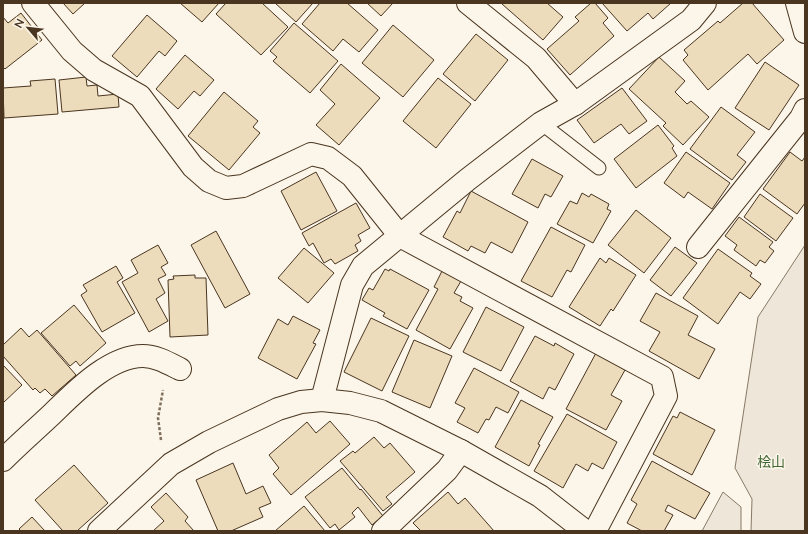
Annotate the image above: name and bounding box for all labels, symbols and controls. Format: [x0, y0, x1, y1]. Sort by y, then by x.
north arrow [8, 8, 48, 48]
text: N [11, 16, 26, 30]
park label: 桧山 [757, 453, 785, 470]

